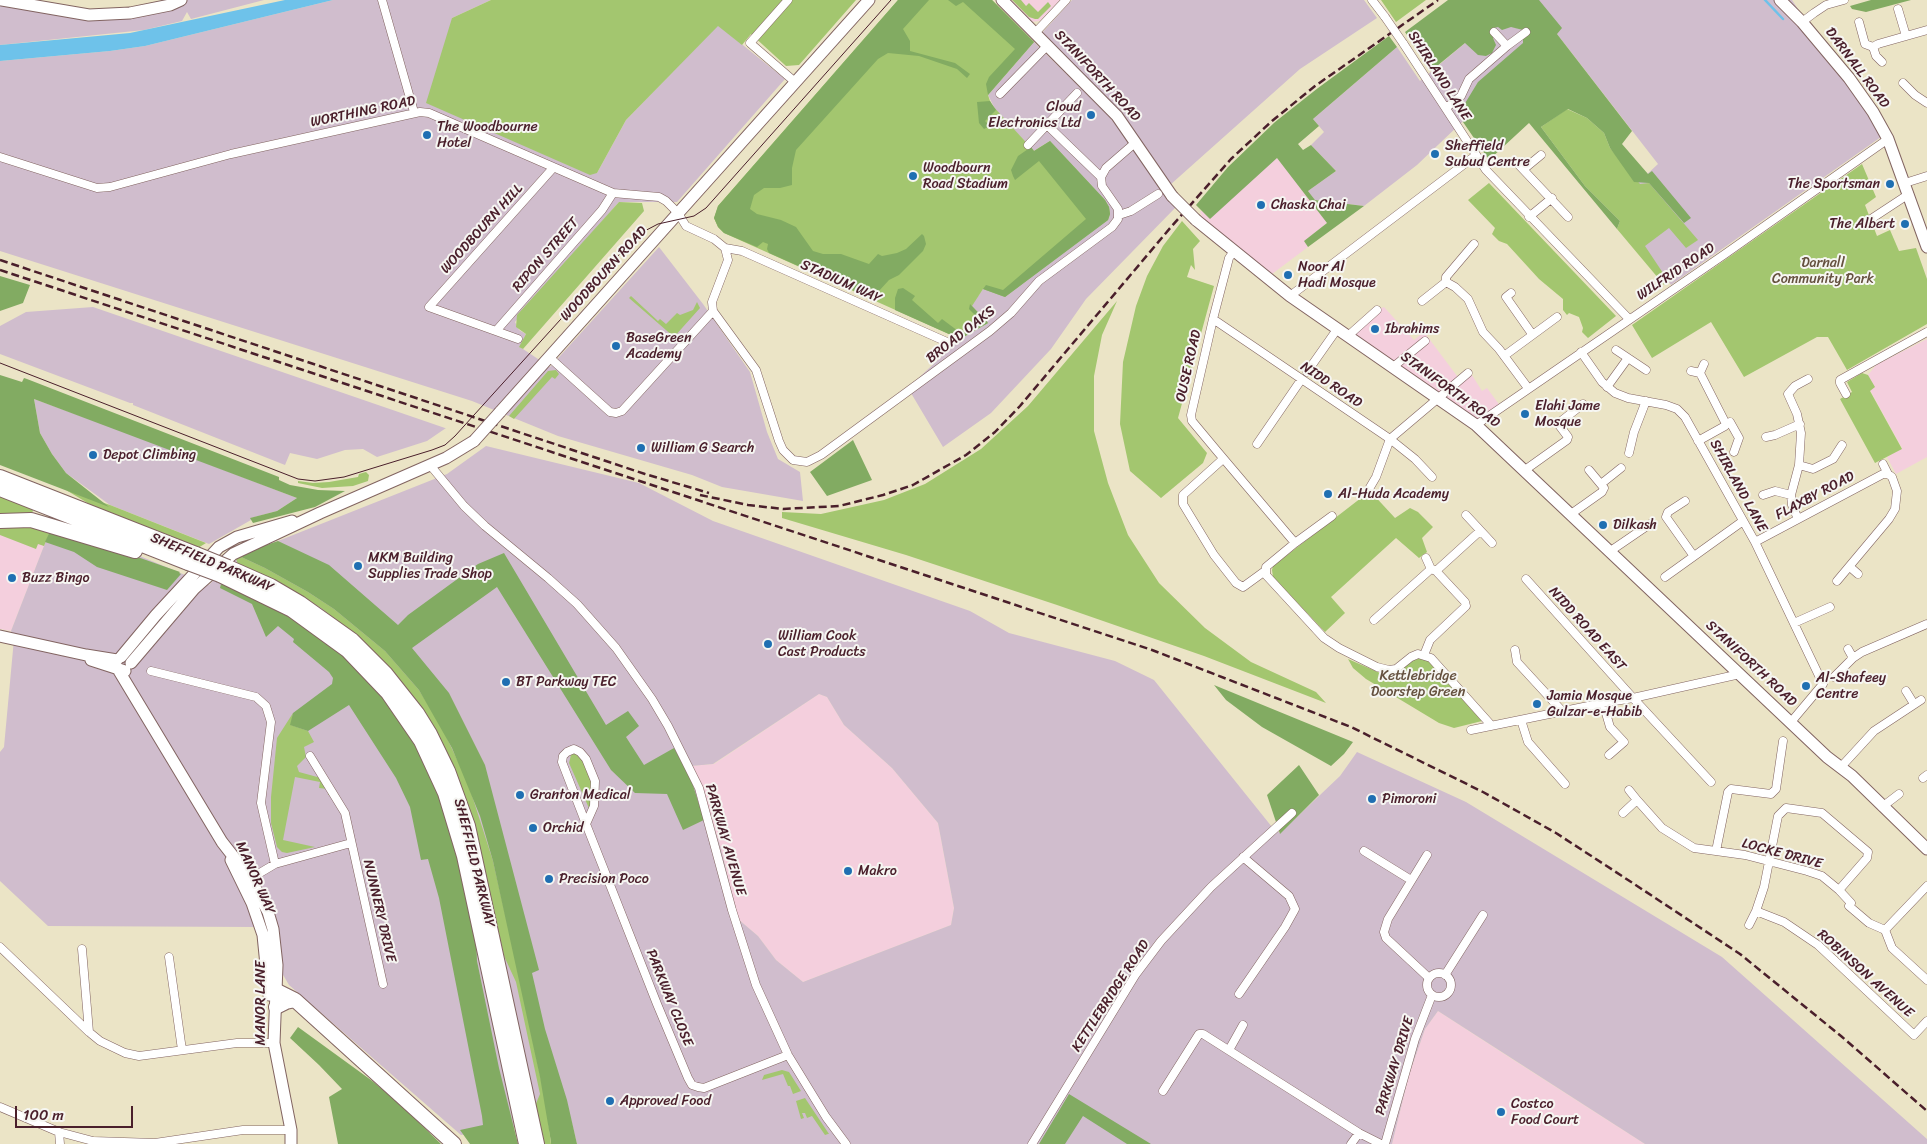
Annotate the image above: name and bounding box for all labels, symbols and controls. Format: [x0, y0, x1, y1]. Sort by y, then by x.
street label: DARNALL ROAD [1821, 24, 1893, 112]
street label: STANIFORTH ROAD [1050, 27, 1144, 125]
street label: SHIRLAND LANE [1404, 28, 1474, 124]
street label: WORTHING ROAD [309, 93, 417, 131]
place label: Cloud Electronics Ltd [988, 99, 1081, 132]
marker: Cloud Electronics Ltd [1085, 109, 1097, 121]
place label: The Woodbourne Hotel [437, 119, 538, 152]
marker: The Woodbourne Hotel [421, 129, 433, 141]
place label: Sheffield Subud Centre [1445, 138, 1530, 170]
marker: Sheffield Subud Centre [1429, 148, 1441, 160]
place label: Woodbourn Road Stadium [923, 160, 1008, 192]
marker: Woodbourn Road Stadium [907, 170, 919, 182]
place label: The Sportsman [1788, 176, 1880, 192]
marker: The Sportsman [1884, 178, 1896, 190]
street label: WOODBOURN HILL [437, 181, 527, 277]
place label: Chaska Chai [1271, 197, 1346, 213]
marker: Chaska Chai [1255, 199, 1267, 211]
street label: RIPON STREET [509, 215, 583, 295]
place label: The Albert [1829, 216, 1895, 232]
marker: The Albert [1899, 218, 1911, 230]
street label: WOODBOURN ROAD [557, 223, 651, 325]
street label: WILFRID ROAD [1634, 240, 1718, 304]
park label: Darnall Community Park [1772, 255, 1874, 288]
street label: STADIUM WAY [798, 257, 884, 307]
place label: Noor Al Hadi Mosque [1298, 259, 1376, 292]
marker: Noor Al Hadi Mosque [1282, 269, 1294, 281]
street label: BROAD OAKS [923, 303, 999, 367]
place label: Ibrahims [1385, 321, 1439, 337]
marker: Ibrahims [1369, 323, 1381, 335]
street label: OUSE ROAD [1173, 328, 1205, 404]
place label: BaseGreen Academy [626, 330, 692, 362]
marker: BaseGreen Academy [610, 340, 622, 352]
street label: STANIFORTH ROAD [1397, 348, 1503, 432]
street label: NIDD ROAD [1297, 358, 1365, 412]
place label: Elahi Jame Mosque [1535, 398, 1600, 431]
marker: Elahi Jame Mosque [1519, 408, 1531, 420]
street label: SHIRLAND LANE [1706, 437, 1770, 535]
place label: William G Search [651, 440, 754, 456]
marker: William G Search [635, 442, 647, 454]
place label: Depot Climbing [103, 447, 196, 463]
marker: Depot Climbing [87, 449, 99, 461]
street label: FLAXBY ROAD [1773, 468, 1857, 524]
place label: Al-Huda Academy [1338, 486, 1449, 502]
marker: Al-Huda Academy [1322, 488, 1334, 500]
place label: Dilkash [1613, 517, 1657, 533]
marker: Dilkash [1597, 519, 1609, 531]
street label: SHEFFIELD PARKWAY [148, 529, 276, 597]
place label: MKM Building Supplies Trade Shop [368, 550, 492, 582]
marker: MKM Building Supplies Trade Shop [352, 560, 364, 572]
place label: Buzz Bingo [22, 570, 90, 586]
marker: Buzz Bingo [6, 572, 18, 584]
street label: NIDD ROAD EAST [1545, 583, 1629, 675]
street label: STANIFORTH ROAD [1702, 617, 1800, 711]
place label: William Cook Cast Products [778, 628, 866, 660]
marker: William Cook Cast Products [762, 638, 774, 650]
park label: Kettlebridge Doorstep Green [1371, 668, 1465, 700]
place label: Al-Shafeey Centre [1816, 670, 1886, 702]
place label: BT Parkway TEC [516, 674, 617, 690]
marker: BT Parkway TEC [500, 676, 512, 688]
marker: Al-Shafeey Centre [1800, 680, 1812, 692]
place label: Jamia Mosque Gulzar-e-Habib [1547, 688, 1642, 720]
marker: Jamia Mosque Gulzar-e-Habib [1531, 698, 1543, 710]
street label: PARKWAY AVENUE [701, 782, 749, 898]
place label: Granton Medical [530, 787, 631, 803]
marker: Granton Medical [514, 789, 526, 801]
place label: Pimoroni [1382, 791, 1436, 807]
marker: Pimoroni [1366, 793, 1378, 805]
street label: SHEFFIELD PARKWAY [450, 797, 498, 929]
place label: Orchid [543, 820, 583, 836]
marker: Orchid [527, 822, 539, 834]
street label: LOCKE DRIVE [1740, 835, 1824, 873]
street label: MANOR WAY [231, 839, 279, 917]
street label: NUNNERY DRIVE [359, 858, 399, 964]
place label: Makro [858, 863, 897, 879]
marker: Makro [842, 865, 854, 877]
place label: Precision Poco [559, 871, 649, 887]
marker: Precision Poco [543, 873, 555, 885]
street label: ROBINSON AVENUE [1813, 926, 1917, 1022]
street label: KETTLEBRIDGE ROAD [1069, 937, 1153, 1055]
street label: PARKWAY CLOSE [642, 947, 696, 1049]
street label: MANOR LANE [253, 961, 269, 1045]
street label: PARKWAY DRIVE [1372, 1015, 1418, 1117]
place label: Approved Food [620, 1093, 711, 1109]
marker: Approved Food [604, 1095, 616, 1107]
scale bar [18, 1096, 135, 1128]
place label: Costco Food Court [1511, 1096, 1579, 1128]
text: 100 m [23, 1102, 64, 1128]
marker: Costco Food Court [1495, 1106, 1507, 1118]

